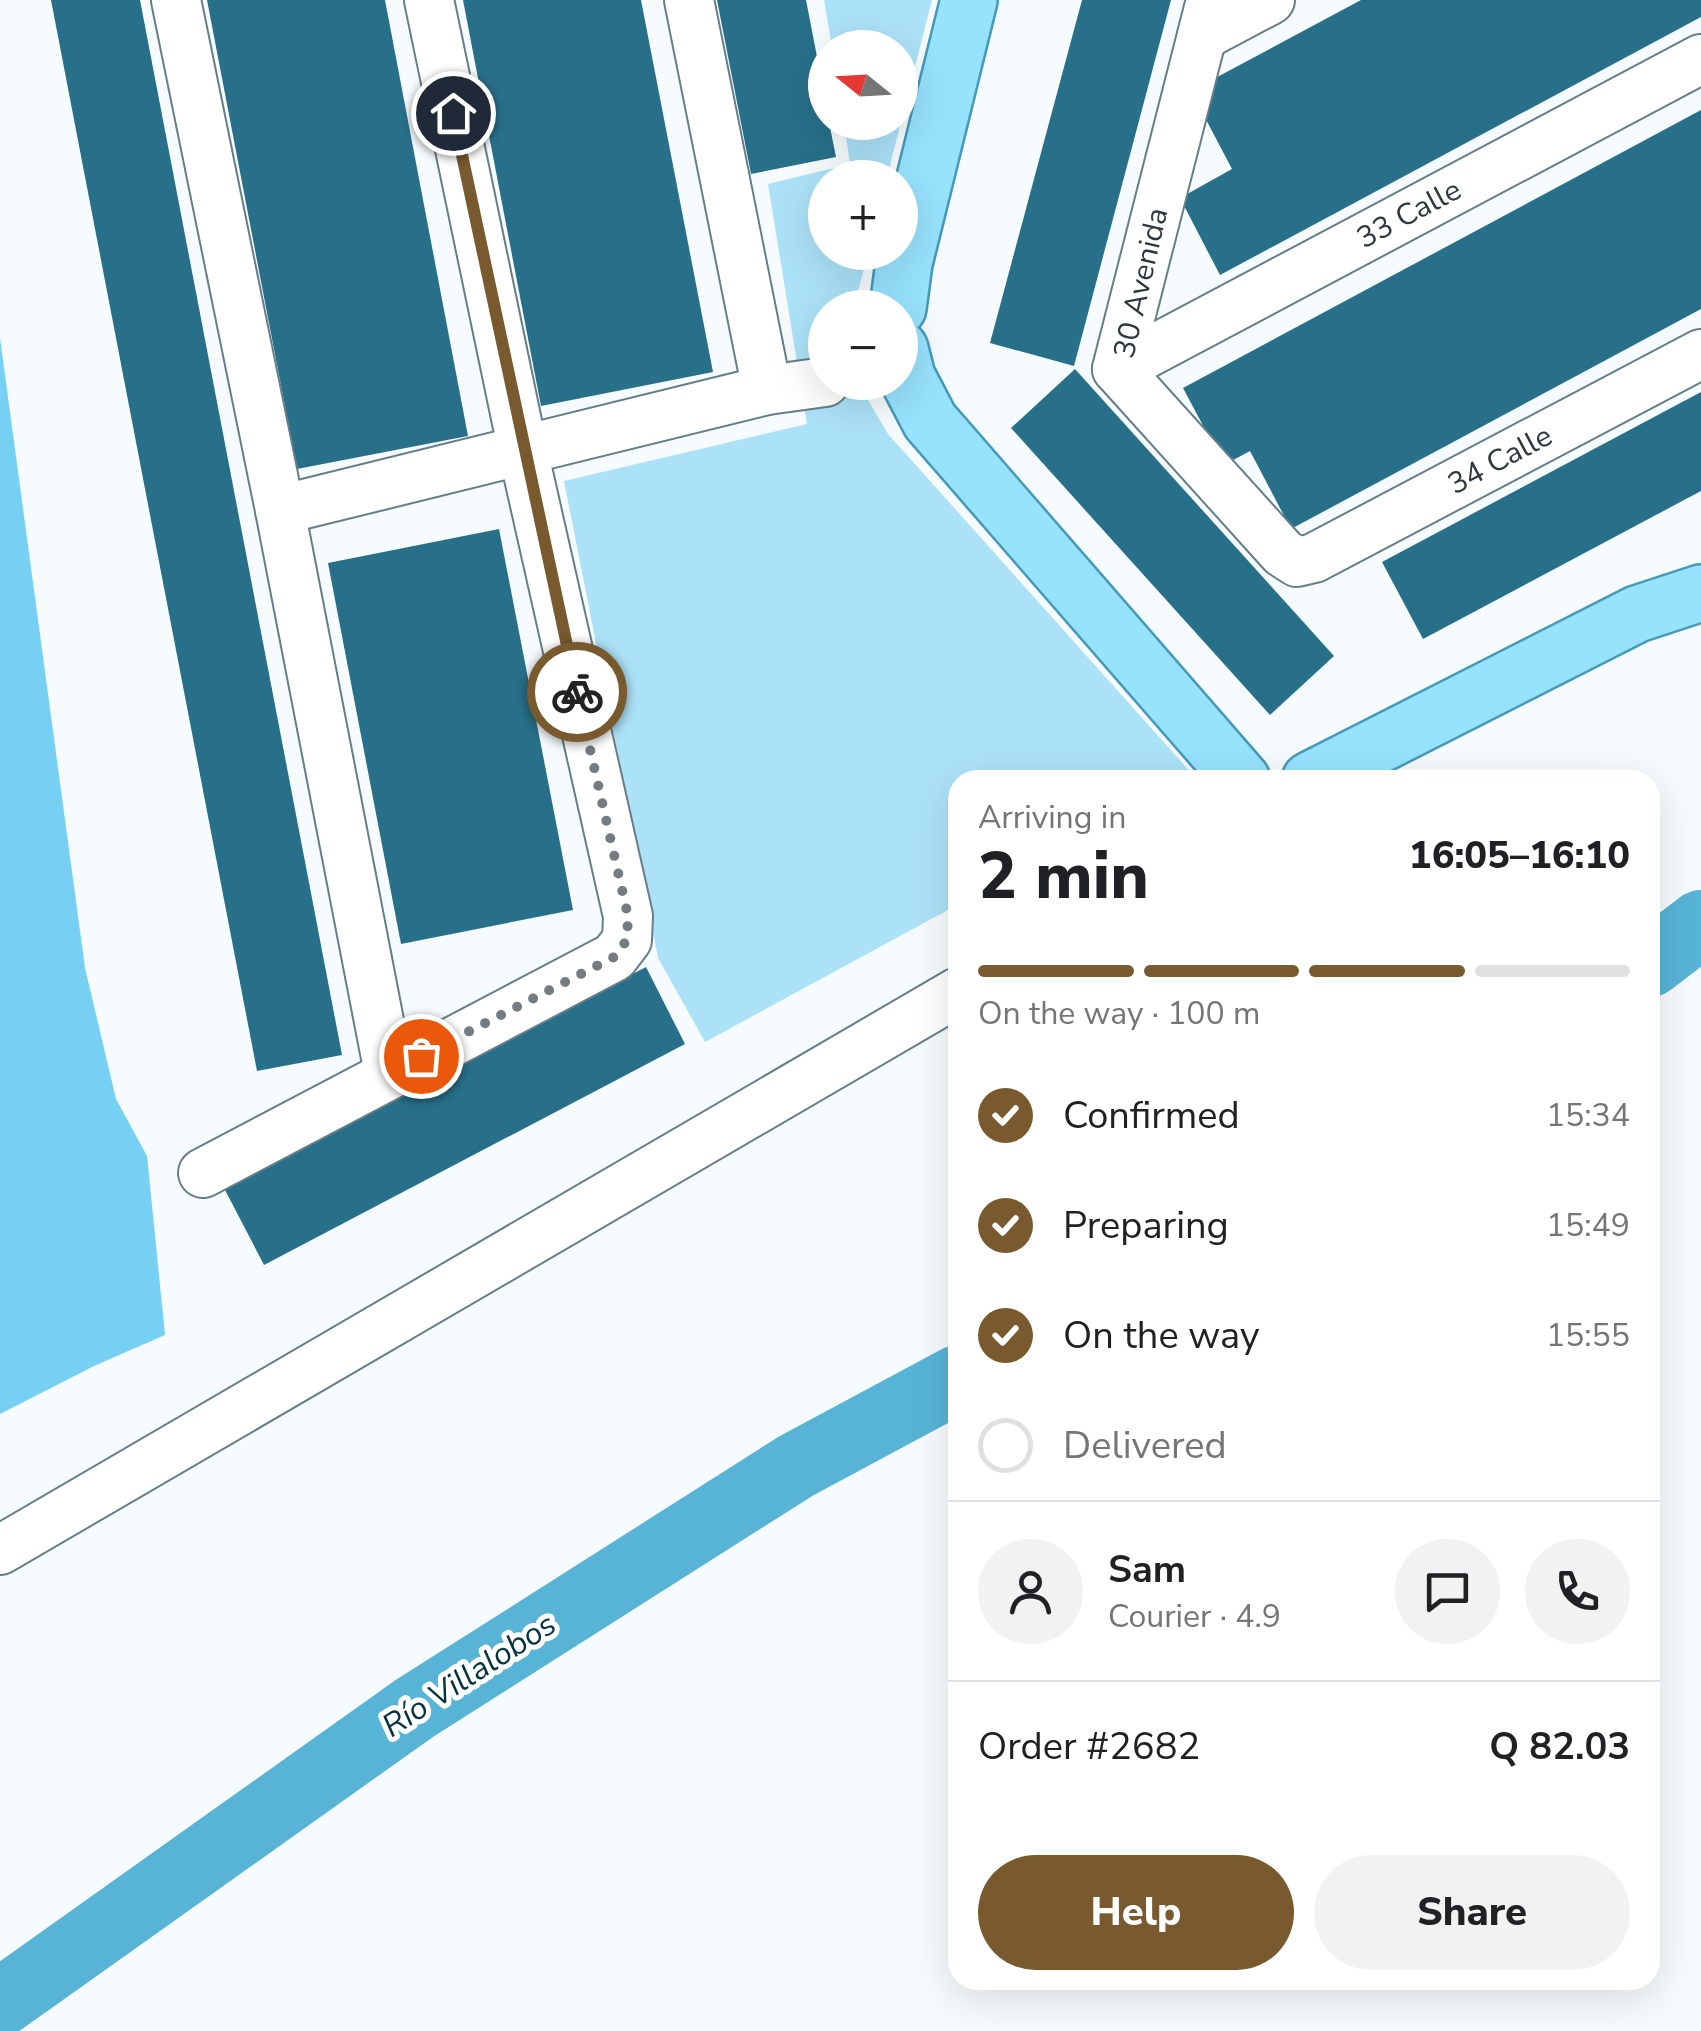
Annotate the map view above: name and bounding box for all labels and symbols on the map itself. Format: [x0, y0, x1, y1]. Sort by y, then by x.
north arrow [808, 30, 918, 140]
pin [411, 71, 496, 156]
street label: 33 Calle [1350, 169, 1468, 259]
street label: 30 Avenida [1104, 204, 1178, 362]
street label: 34 Calle [1441, 415, 1559, 505]
courier [527, 642, 627, 742]
pin [379, 1014, 464, 1099]
water label: Río Villalobos [374, 1603, 564, 1747]

